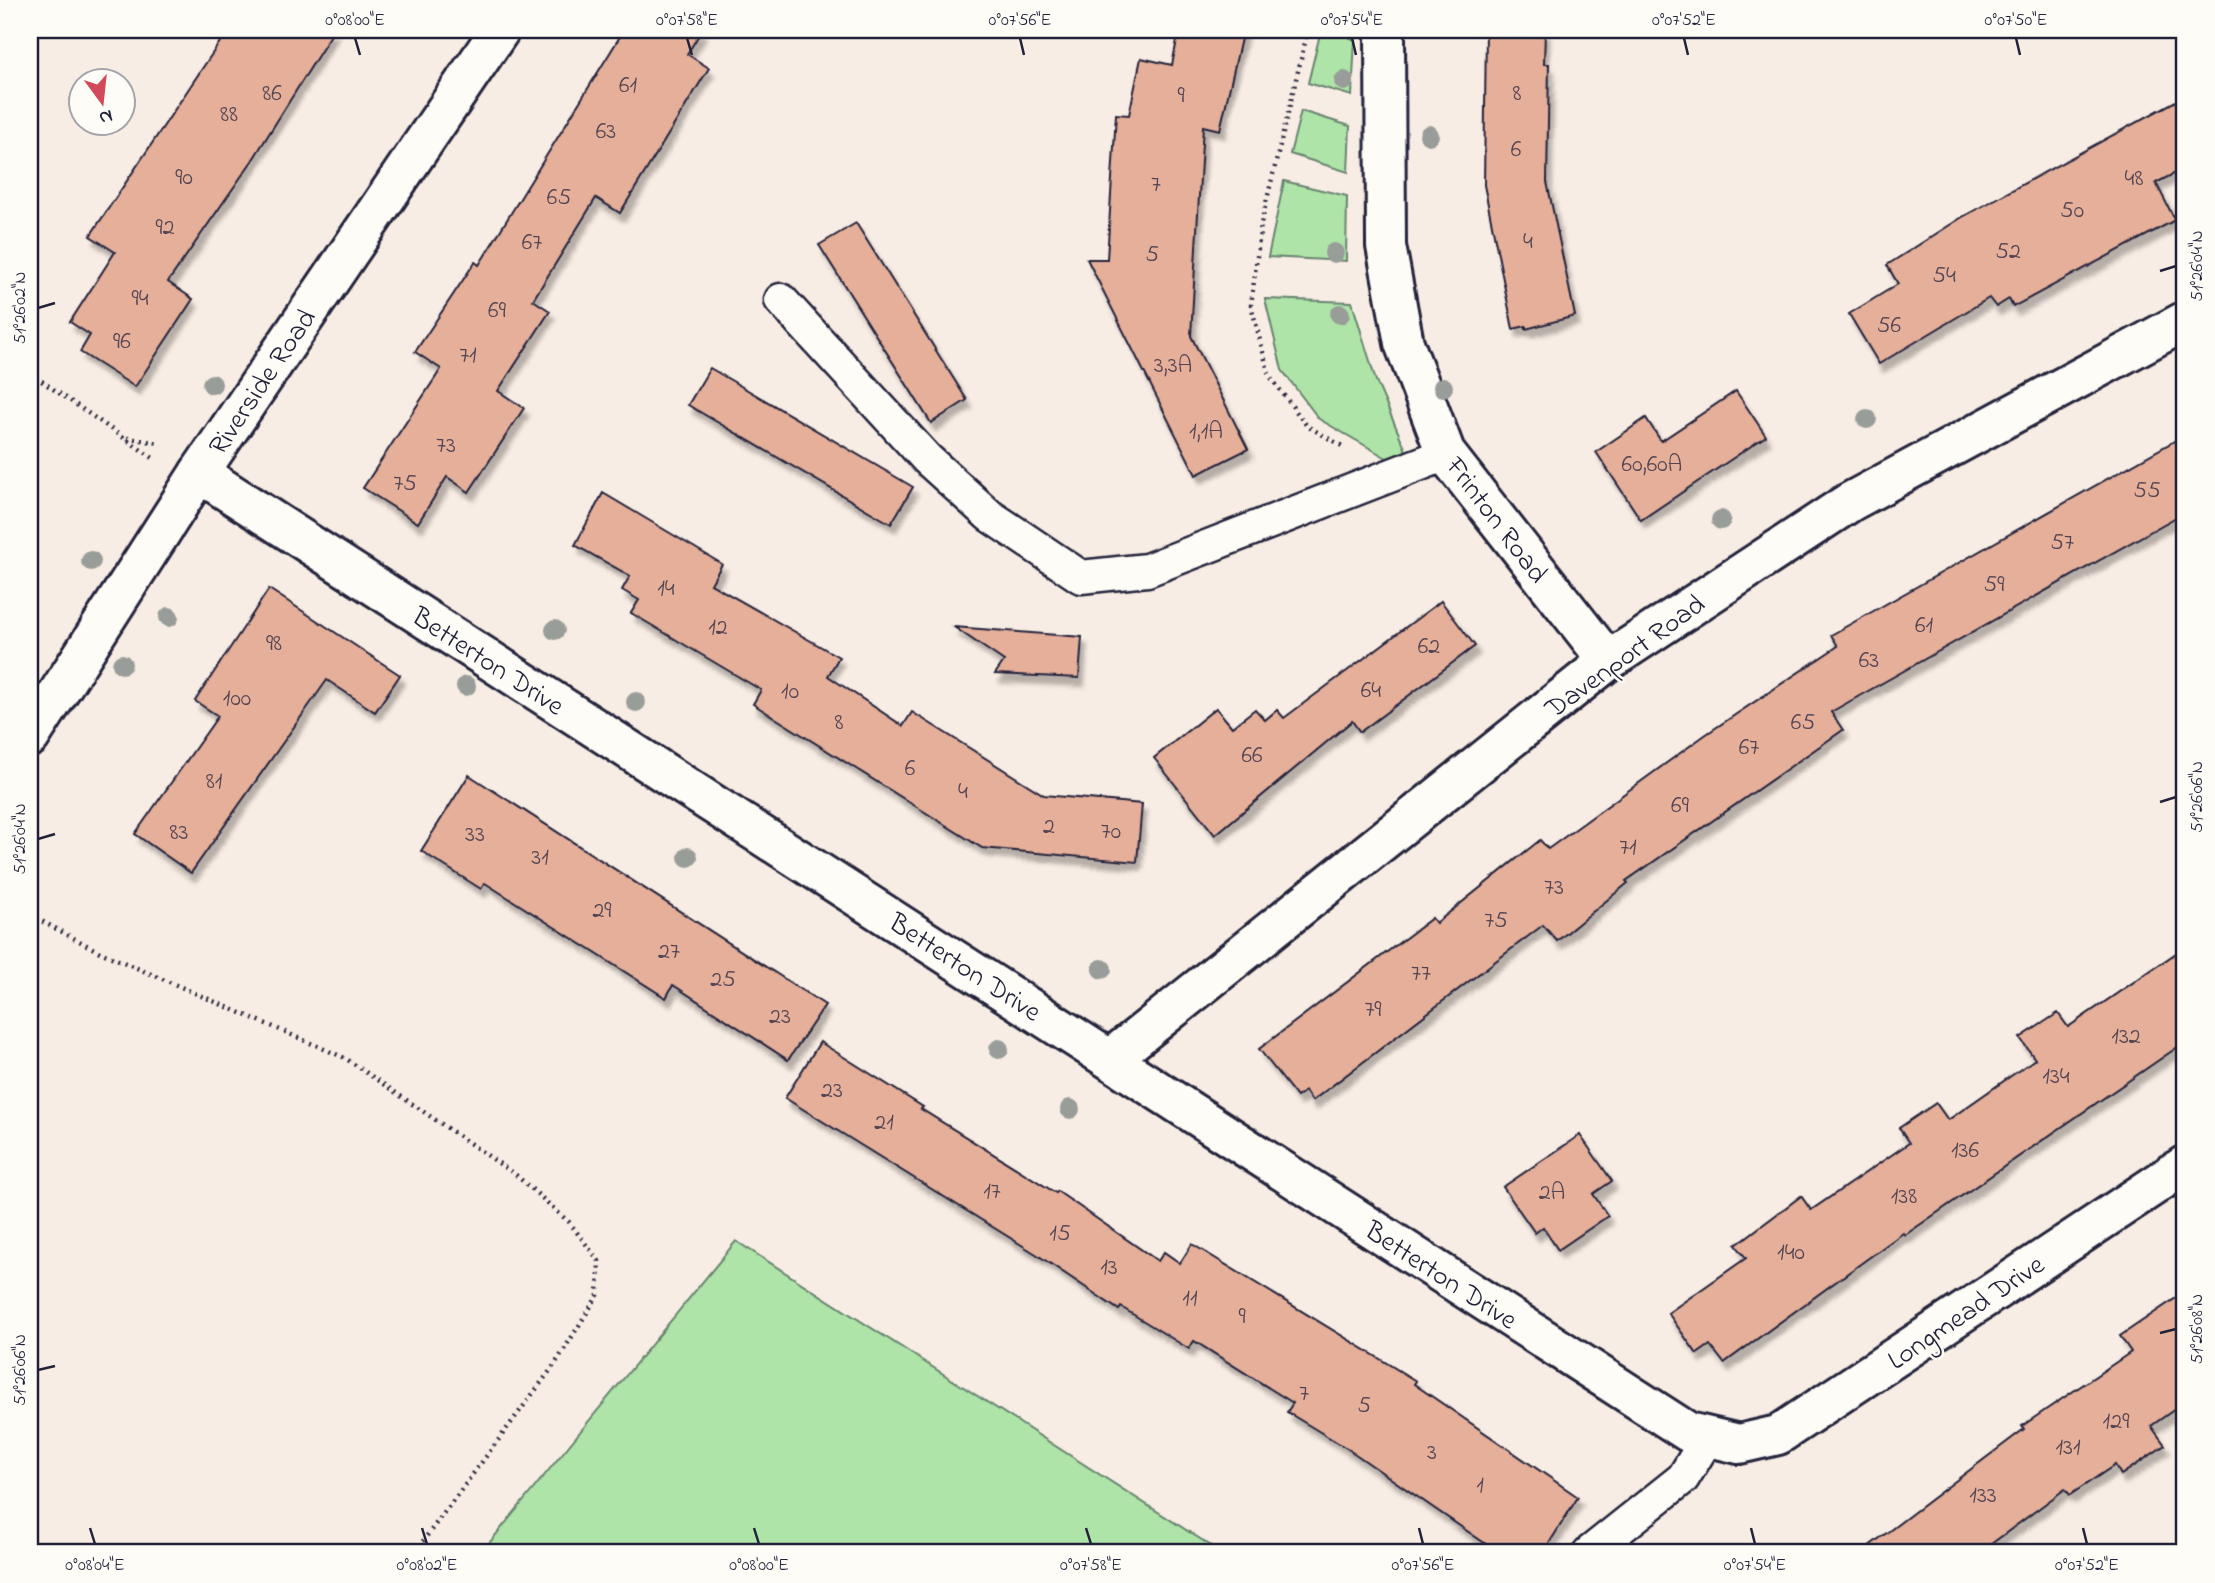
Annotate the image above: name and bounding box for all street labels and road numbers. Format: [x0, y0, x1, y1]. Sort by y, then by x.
street label: Riverside Road [200, 301, 328, 464]
street label: Frinton Road [1433, 448, 1557, 593]
street label: Davenport Road [1537, 585, 1715, 731]
street label: Betterton Drive [402, 598, 572, 728]
street label: Betterton Drive [879, 904, 1049, 1034]
street label: Betterton Drive [1355, 1212, 1525, 1342]
street label: Longmead Drive [1880, 1246, 2054, 1382]

